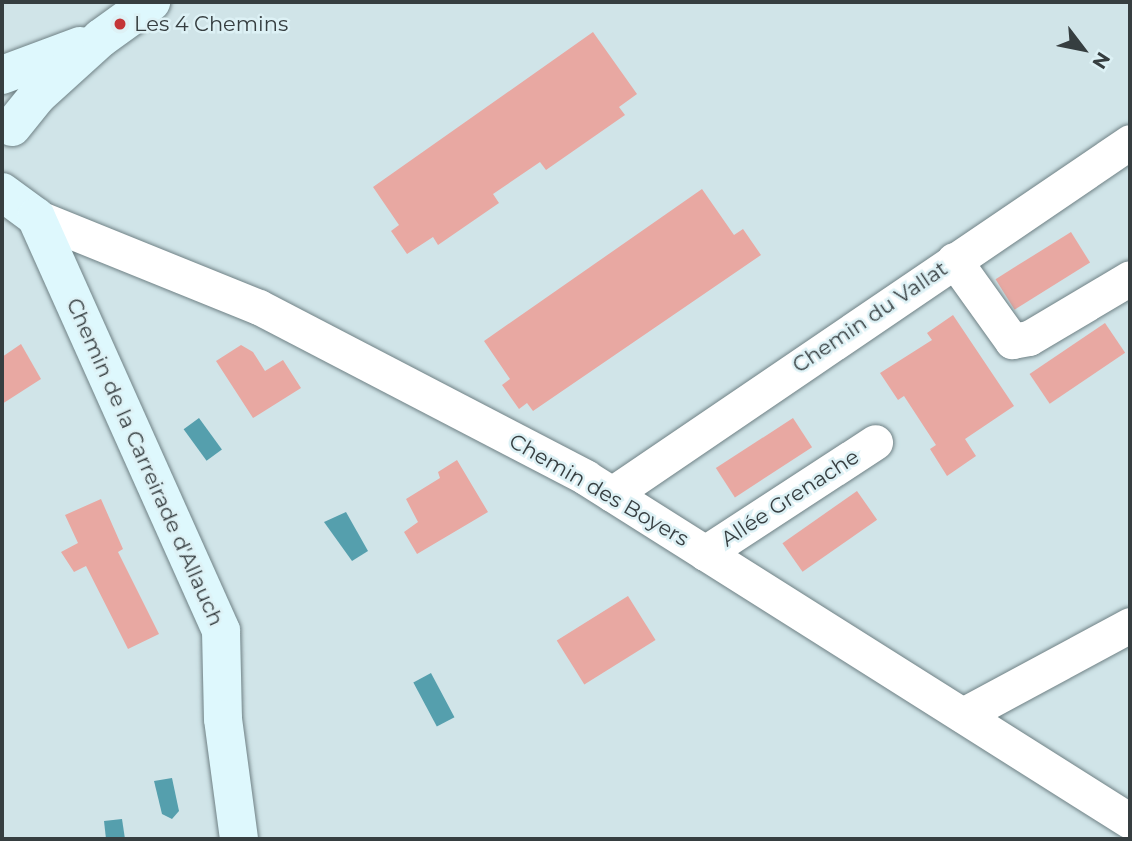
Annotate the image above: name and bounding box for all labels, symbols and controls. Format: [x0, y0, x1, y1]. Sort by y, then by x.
place label: Les 4 Chemins [134, 11, 288, 37]
north arrow [1048, 14, 1118, 84]
marker: Les 4 Chemins [112, 16, 128, 32]
text: N [1087, 48, 1115, 73]
street label: Chemin du Vallat [788, 256, 952, 378]
street label: Chemin de la Carreirade d'Allauch [61, 294, 229, 630]
street label: Chemin des Boyers [505, 428, 693, 552]
street label: Allée Grenache [716, 444, 864, 552]

